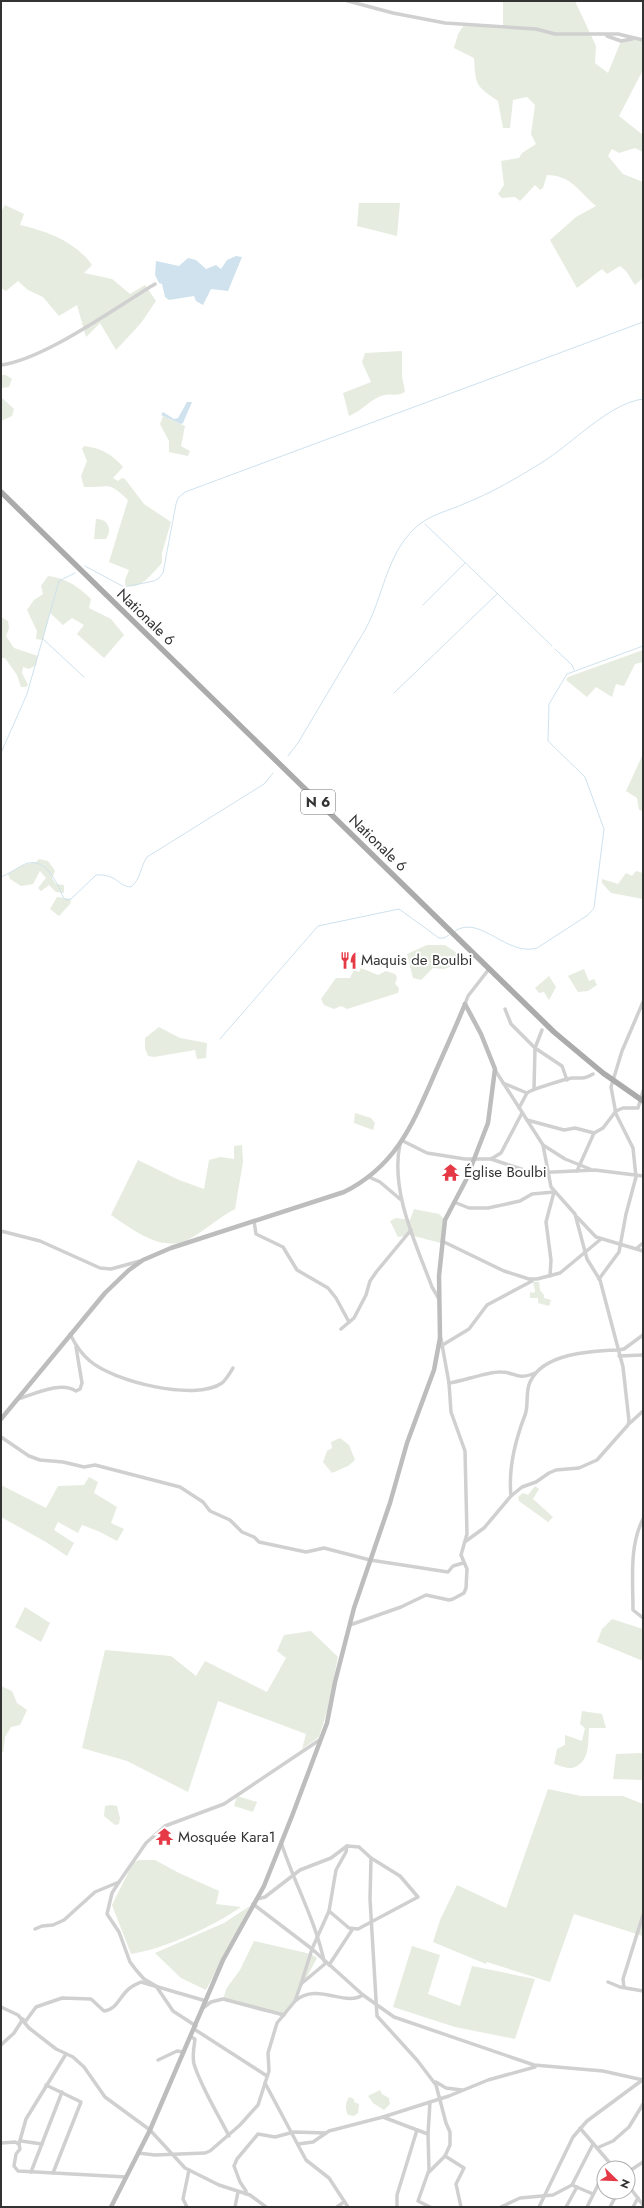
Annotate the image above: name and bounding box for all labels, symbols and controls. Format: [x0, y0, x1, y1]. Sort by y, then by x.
street label: Nationale 6 [112, 583, 180, 651]
road number: N 6 [301, 790, 335, 814]
street label: Nationale 6 [344, 809, 412, 877]
place label: Maquis de Boulbi [361, 949, 472, 971]
restaurant icon: Maquis de Boulbi [338, 950, 358, 970]
place label: Église Boulbi [464, 1161, 547, 1183]
temple icon: Église Boulbi [441, 1162, 461, 1182]
place label: Mosquée Kara1 [178, 1826, 276, 1848]
temple icon: Mosquée Kara1 [155, 1827, 175, 1847]
north arrow [596, 2160, 636, 2200]
text: N [616, 2177, 634, 2191]

